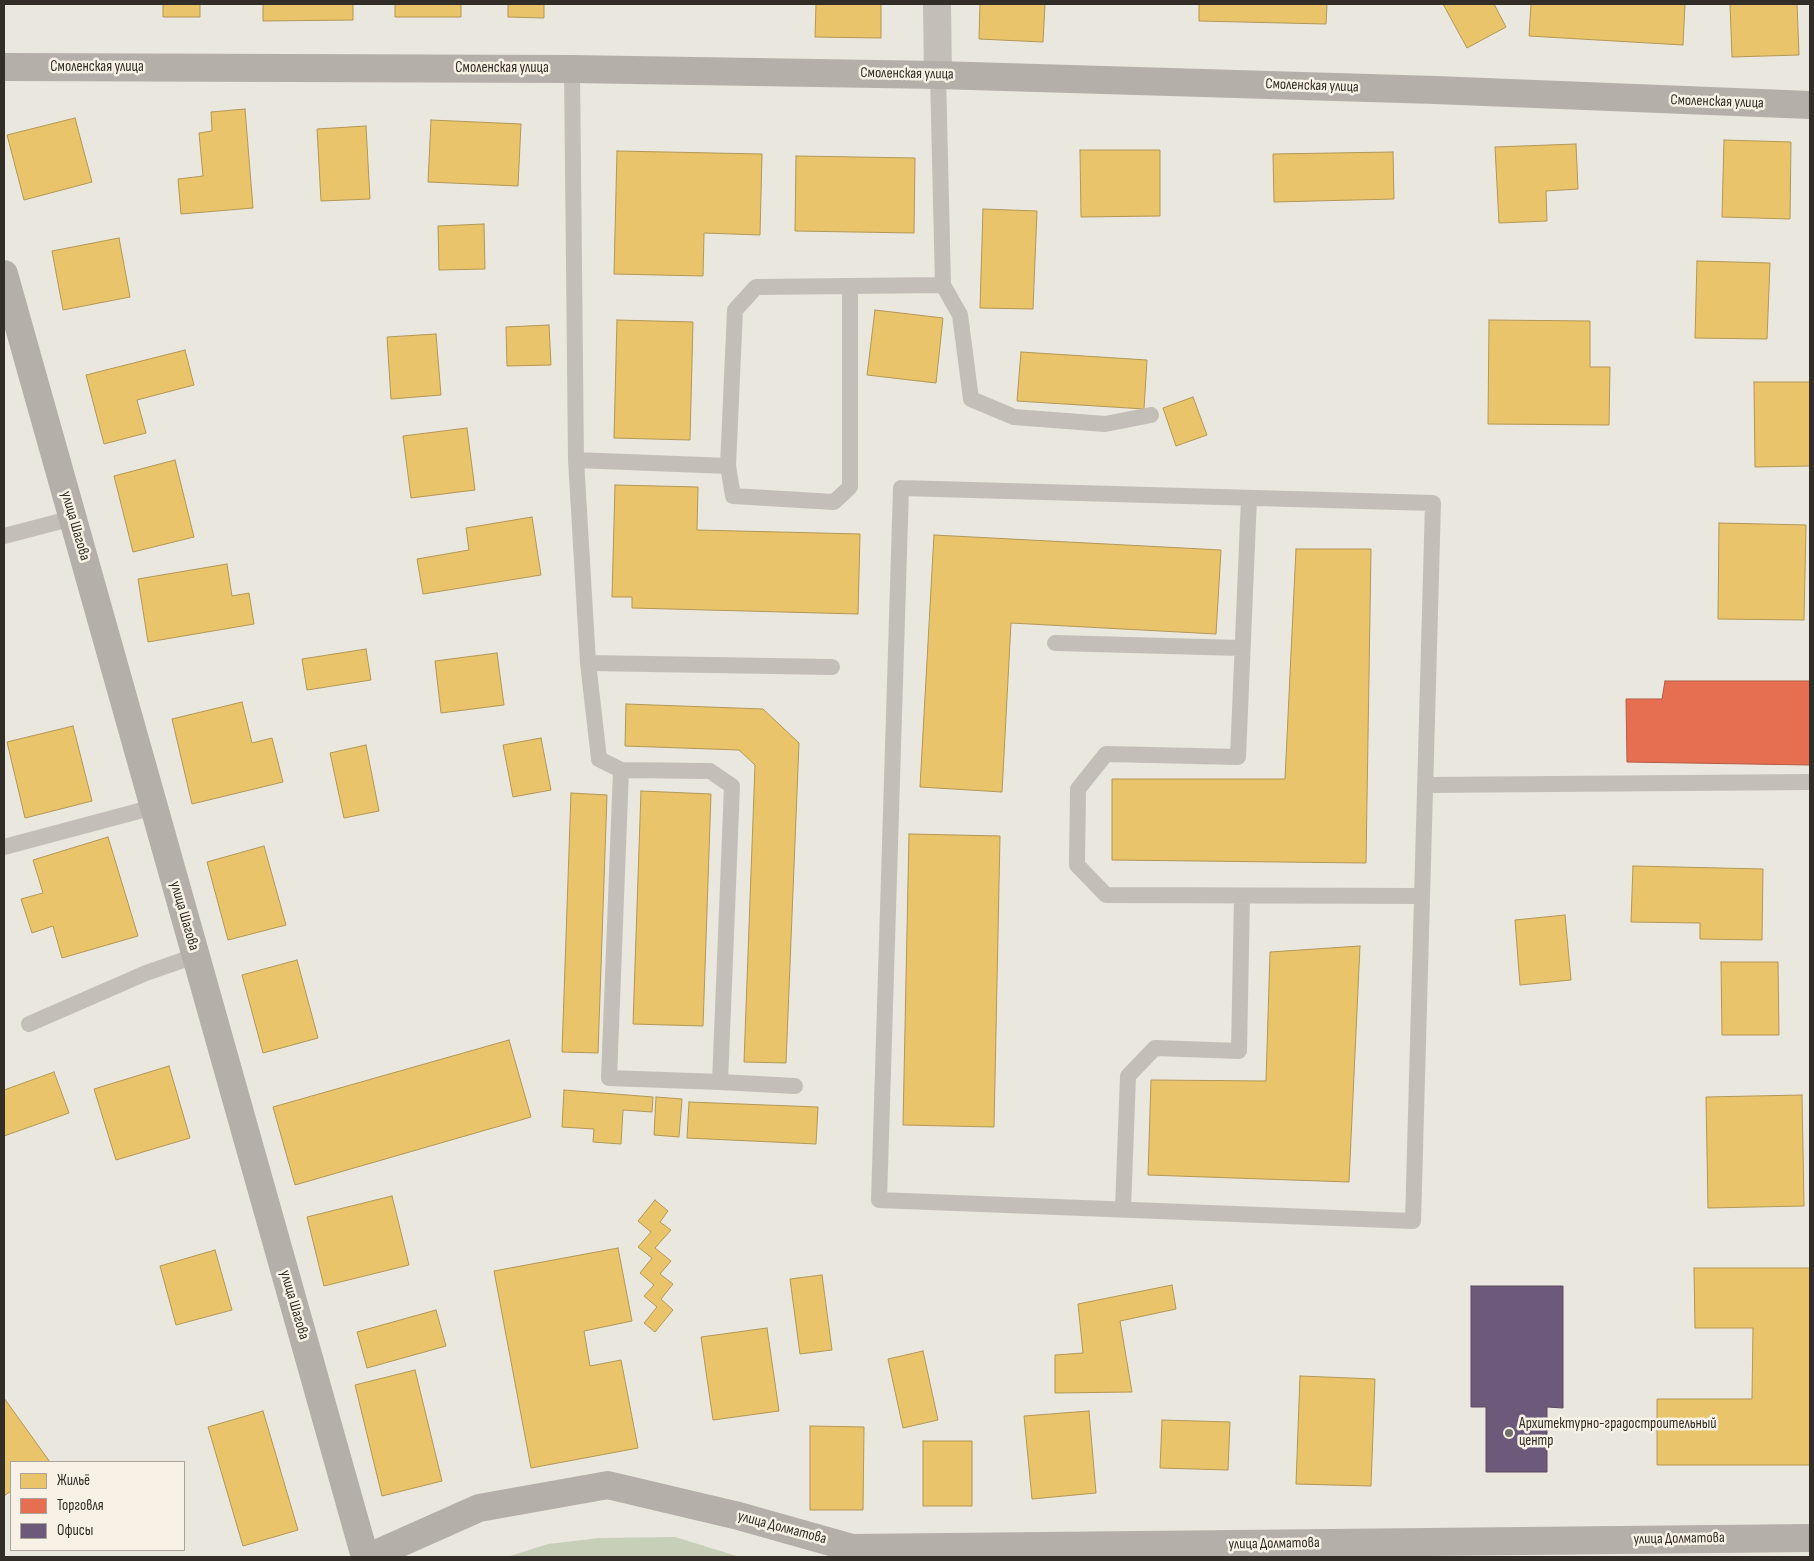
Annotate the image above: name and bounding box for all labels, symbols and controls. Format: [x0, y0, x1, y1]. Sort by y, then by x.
street label: Смоленская улица [50, 58, 144, 76]
street label: Смоленская улица [455, 59, 549, 77]
street label: Смоленская улица [860, 64, 954, 84]
street label: Смоленская улица [1265, 75, 1359, 97]
street label: Смоленская улица [1670, 91, 1764, 113]
street label: улица Шагова [57, 489, 93, 563]
street label: улица Шагова [166, 879, 202, 953]
street label: улица Шагова [276, 1268, 312, 1342]
place label: Архитектурно-градостроительный центр [1519, 1415, 1717, 1450]
marker: Архитектурно-градостроительный центр [1503, 1427, 1515, 1439]
legend [10, 1461, 185, 1551]
text: Жильё [57, 1471, 90, 1490]
text: Торговля [57, 1496, 104, 1515]
street label: улица Долматова [736, 1507, 828, 1549]
text: Офисы [57, 1521, 93, 1540]
street label: улица Долматова [1633, 1529, 1725, 1549]
street label: улица Долматова [1228, 1534, 1320, 1554]

